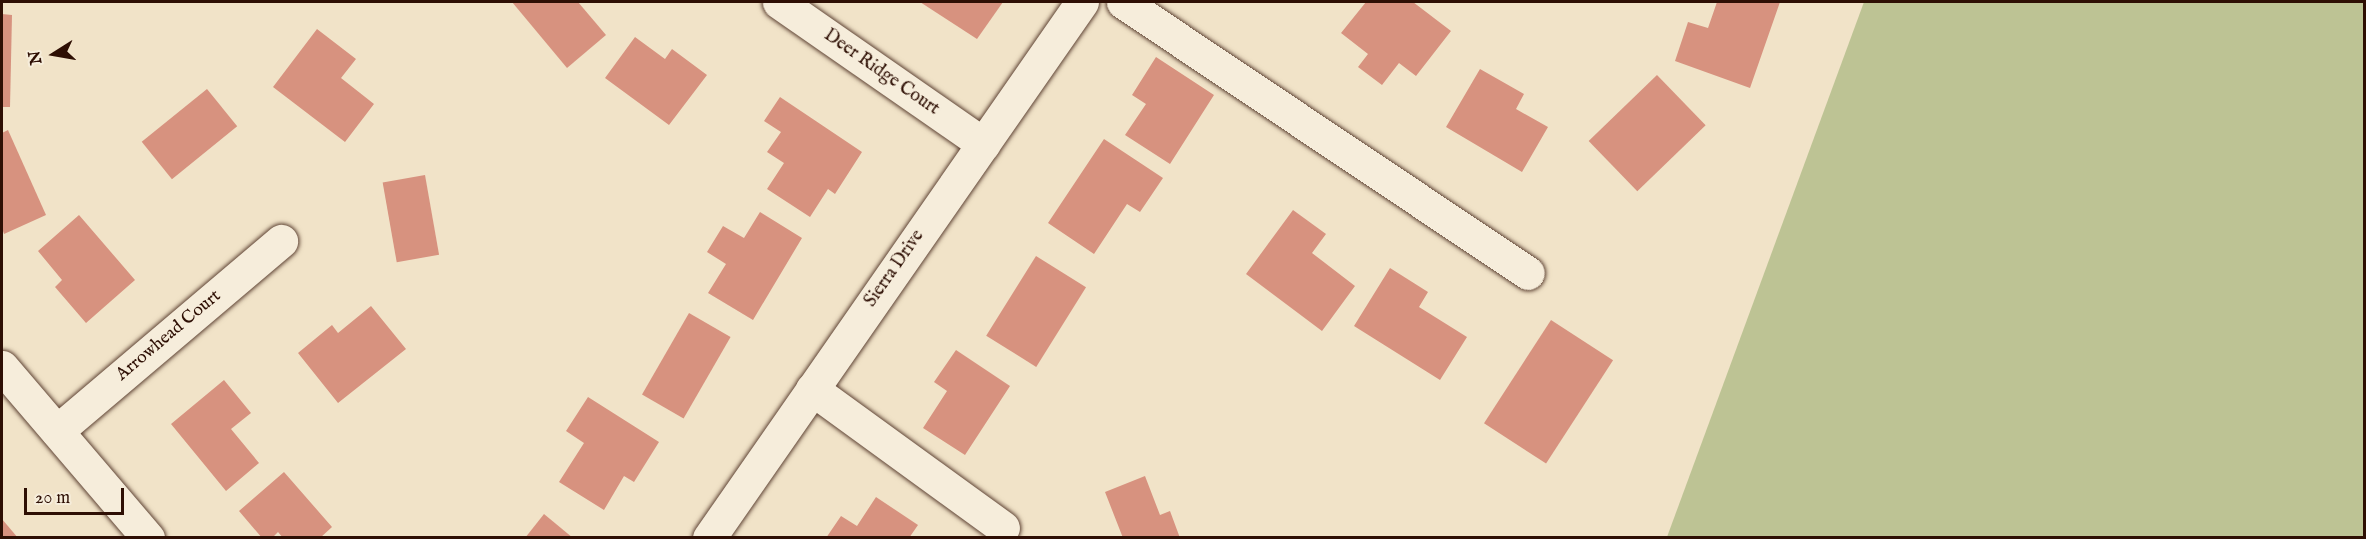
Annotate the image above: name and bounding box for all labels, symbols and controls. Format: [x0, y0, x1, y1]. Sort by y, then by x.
north arrow [24, 24, 84, 84]
street label: Deer Ridge Court [819, 25, 943, 121]
text: N [25, 49, 47, 66]
street label: Sierra Drive [861, 226, 929, 312]
street label: Arrowhead Court [112, 286, 226, 386]
scale bar [27, 476, 128, 514]
text: 20 m [35, 487, 70, 510]

